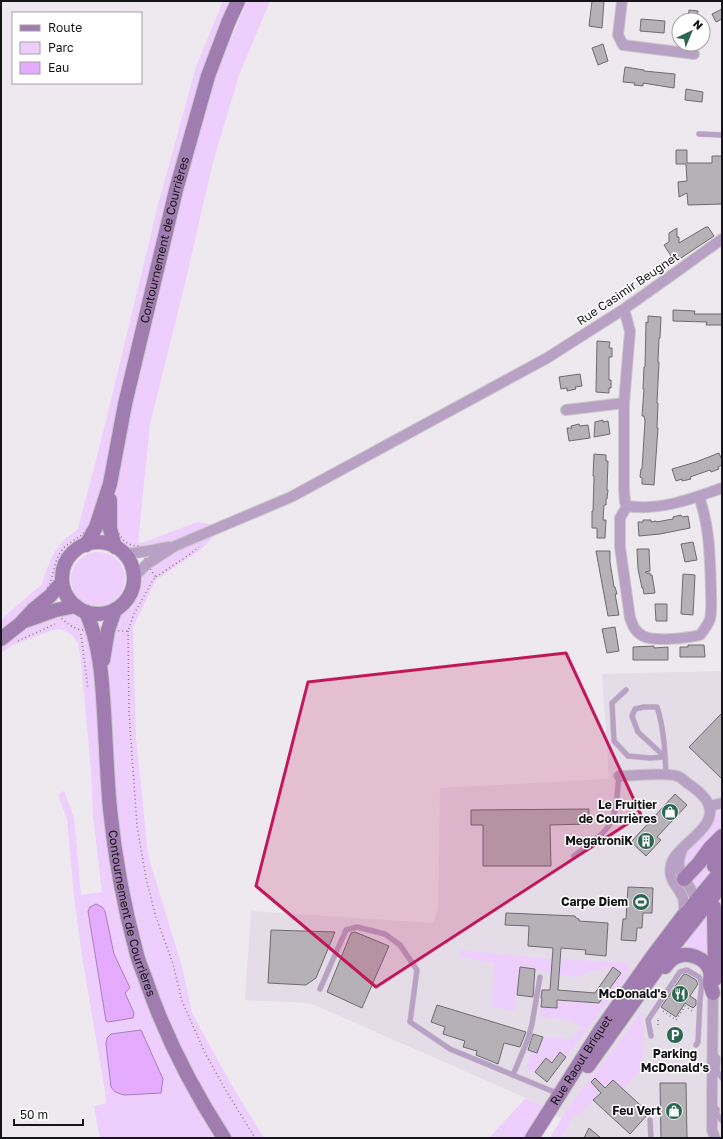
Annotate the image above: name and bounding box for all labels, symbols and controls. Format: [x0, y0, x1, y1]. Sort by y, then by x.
legend [12, 12, 142, 84]
north arrow [671, 12, 711, 52]
text: N [691, 17, 706, 32]
text: Route [48, 20, 82, 35]
text: Parc [48, 40, 74, 55]
text: Eau [48, 60, 69, 75]
street label: Contournement de Courrières [137, 155, 192, 325]
street label: Rue Casimir Beugnet [574, 249, 682, 328]
place label: Le Fruitier de Courrières [579, 797, 657, 826]
shop icon: Le Fruitier de Courrières [660, 802, 680, 822]
street label: Contournement de Courrières [105, 829, 159, 998]
building icon: MegatroniK [636, 831, 656, 851]
place label: MegatroniK [565, 833, 633, 848]
sports icon: Carpe Diem [631, 892, 651, 912]
place label: Carpe Diem [561, 894, 628, 909]
restaurant icon: McDonald's [670, 984, 690, 1004]
place label: McDonald's [598, 986, 667, 1001]
street label: Rue Raoul Briquet [547, 1012, 615, 1108]
parking icon: Parking McDonald's [665, 1025, 685, 1045]
place label: Parking McDonald's [641, 1046, 710, 1075]
scale bar [14, 1101, 83, 1127]
shop icon: Feu Vert [664, 1101, 684, 1121]
place label: Feu Vert [612, 1103, 661, 1118]
text: 50 m [20, 1107, 48, 1122]

